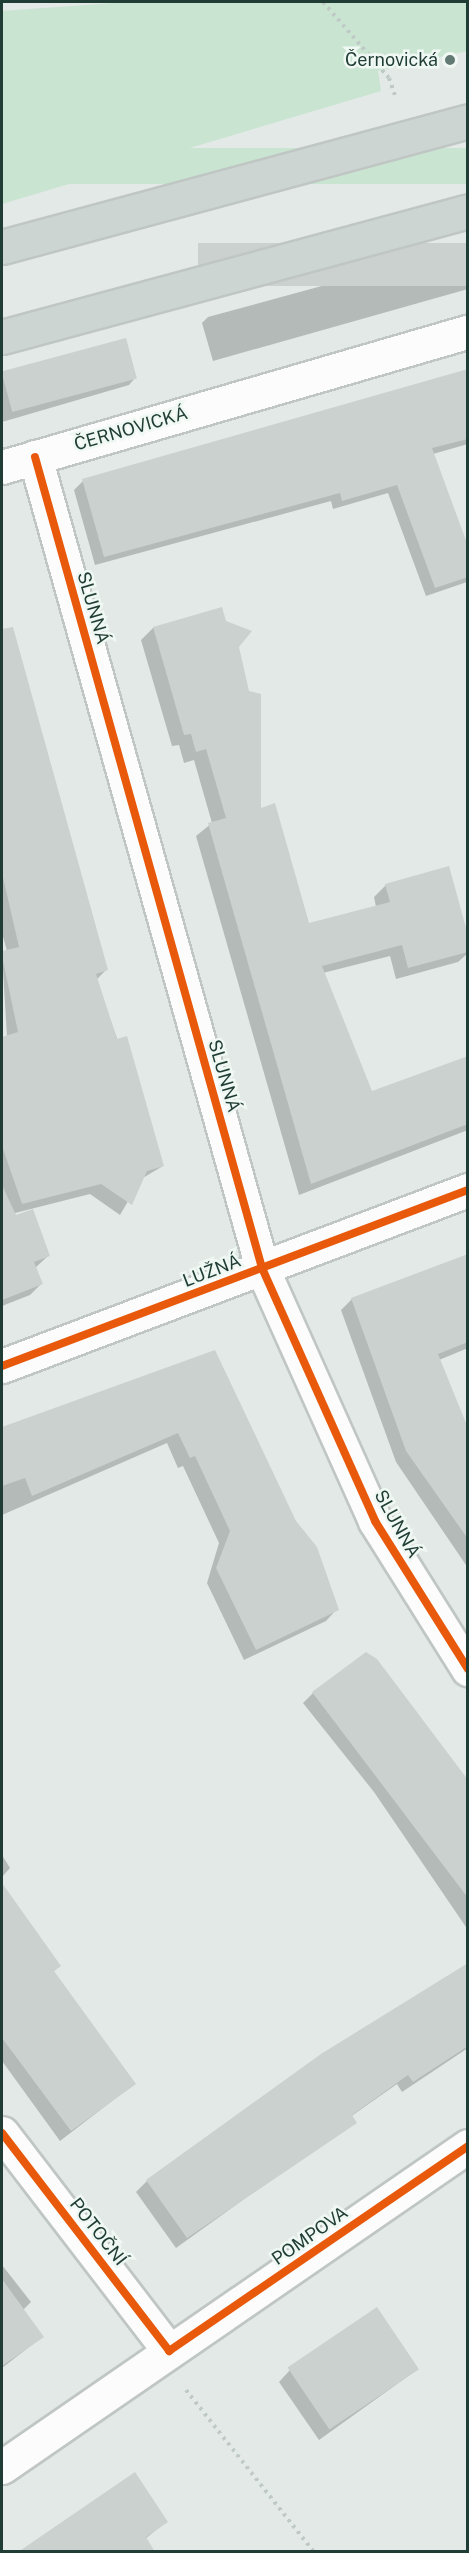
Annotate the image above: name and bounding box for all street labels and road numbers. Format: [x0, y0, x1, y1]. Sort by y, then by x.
street label: ČERNOVICKÁ [72, 402, 190, 456]
street label: SLUNNÁ [72, 569, 114, 647]
street label: SLUNNÁ [203, 1037, 245, 1115]
street label: LUŽNÁ [180, 1250, 244, 1292]
street label: SLUNNÁ [369, 1486, 425, 1562]
street label: POTOČNÍ [65, 2194, 131, 2270]
street label: POMPOVA [268, 2202, 352, 2270]

